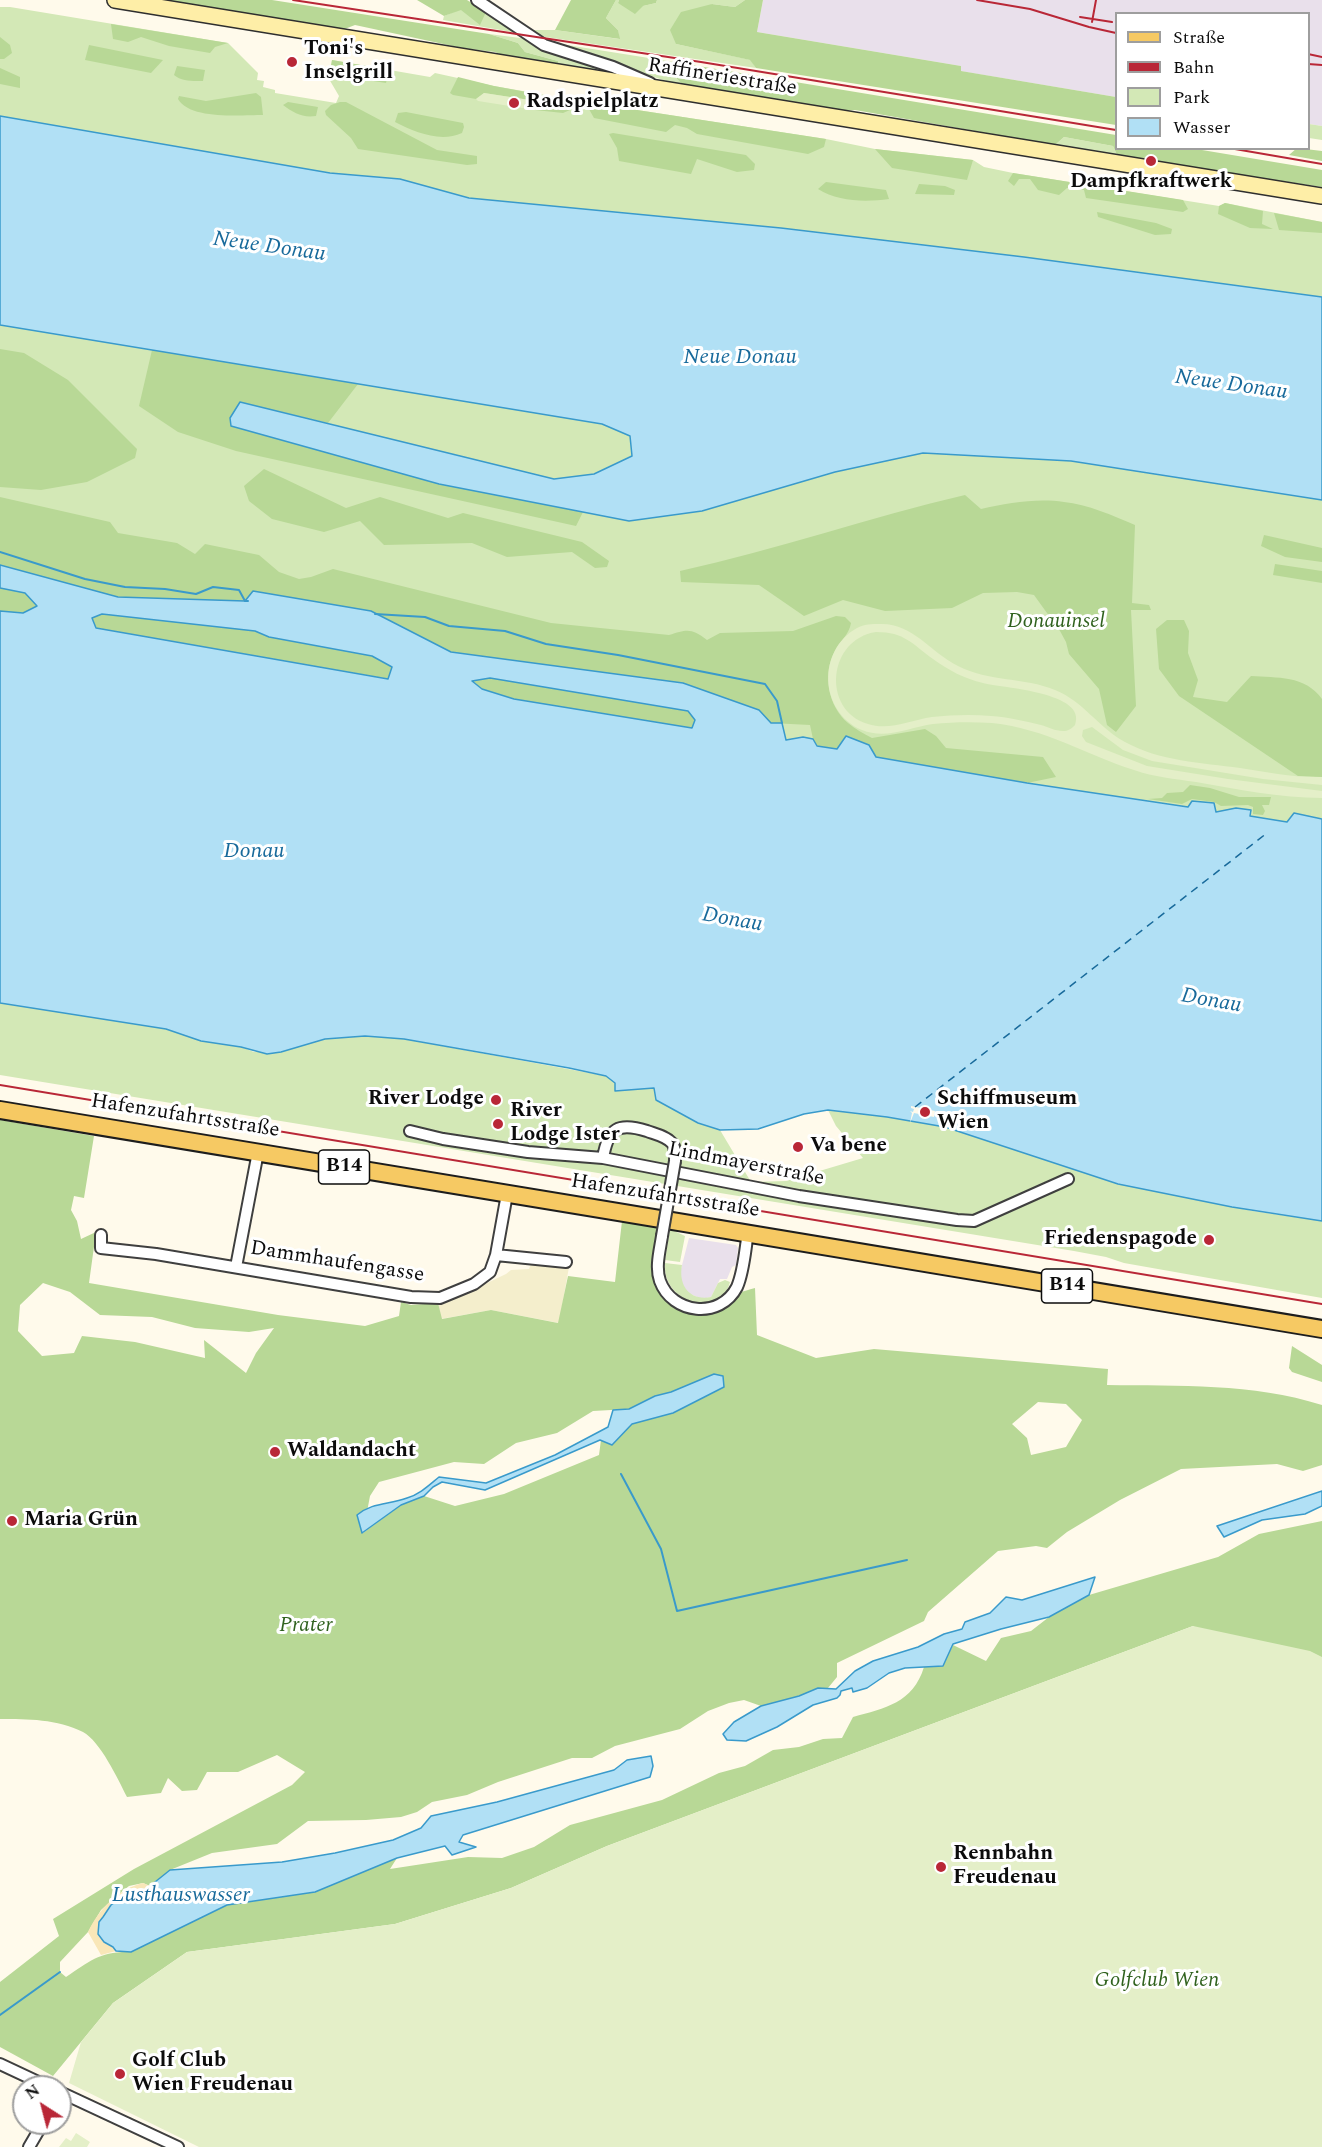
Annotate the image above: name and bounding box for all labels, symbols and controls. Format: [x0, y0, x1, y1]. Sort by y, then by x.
legend [1115, 12, 1310, 150]
text: Straße [1173, 24, 1225, 51]
place label: Toni's Inselgrill [304, 37, 393, 87]
street label: Raffineriestraße [646, 54, 798, 102]
text: Bahn [1173, 54, 1215, 81]
marker: Toni's Inselgrill [285, 55, 299, 69]
text: Park [1173, 84, 1210, 111]
place label: Radspielplatz [526, 90, 659, 116]
marker: Radspielplatz [507, 96, 521, 110]
text: Wasser [1173, 114, 1230, 141]
marker: Dampfkraftwerk [1144, 154, 1158, 168]
place label: Dampfkraftwerk [1070, 170, 1232, 196]
water label: Neue Donau [211, 227, 327, 269]
water label: Neue Donau [683, 346, 797, 372]
water label: Neue Donau [1173, 365, 1289, 407]
park label: Donauinsel [1007, 610, 1105, 636]
water label: Donau [223, 840, 285, 866]
water label: Donau [700, 903, 764, 939]
water label: Donau [1179, 984, 1243, 1020]
place label: River Lodge [368, 1087, 484, 1113]
place label: Schiffmuseum Wien [937, 1087, 1077, 1137]
street label: Hafenzufahrtsstraße [89, 1090, 281, 1144]
marker: River Lodge [489, 1093, 503, 1107]
place label: River Lodge Ister [510, 1099, 620, 1149]
marker: Schiffmuseum Wien [918, 1105, 932, 1119]
marker: River Lodge Ister [491, 1117, 505, 1131]
place label: Va bene [810, 1134, 887, 1160]
street label: Lindmayerstraße [666, 1137, 826, 1193]
marker: Va bene [791, 1140, 805, 1154]
road number: B14 [318, 1150, 370, 1184]
street label: Hafenzufahrtsstraße [569, 1170, 761, 1224]
place label: Friedenspagode [1044, 1227, 1197, 1253]
marker: Friedenspagode [1202, 1233, 1216, 1247]
street label: Dammhaufengasse [248, 1237, 426, 1289]
road number: B14 [1042, 1269, 1092, 1303]
place label: Waldandacht [287, 1439, 416, 1465]
marker: Waldandacht [268, 1445, 282, 1459]
place label: Maria Grün [24, 1508, 138, 1534]
marker: Maria Grün [5, 1514, 19, 1528]
park label: Prater [279, 1614, 333, 1640]
place label: Rennbahn Freudenau [953, 1842, 1057, 1892]
marker: Rennbahn Freudenau [934, 1860, 948, 1874]
water label: Lusthauswasser [112, 1884, 250, 1910]
park label: Golfclub Wien [1095, 1969, 1219, 1995]
place label: Golf Club Wien Freudenau [132, 2049, 293, 2099]
marker: Golf Club Wien Freudenau [113, 2067, 127, 2081]
north arrow [12, 2075, 72, 2135]
text: N [20, 2079, 45, 2106]

